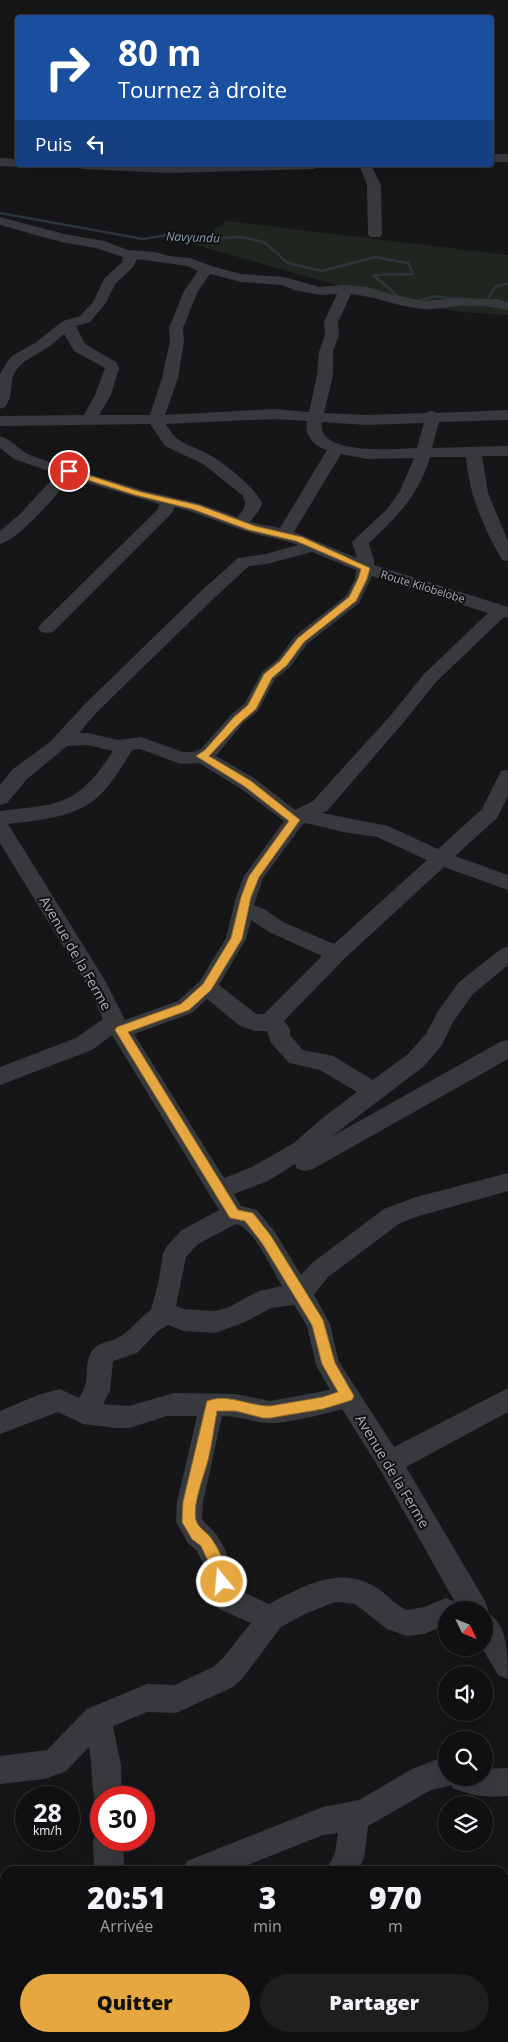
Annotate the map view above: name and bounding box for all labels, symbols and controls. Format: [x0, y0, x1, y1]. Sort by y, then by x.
text: 80 m [118, 29, 201, 76]
icon: right [35, 35, 100, 100]
text: Tournez à droite [118, 74, 287, 104]
icon: left [82, 130, 110, 158]
text: Puis [35, 131, 72, 157]
water label: Navyundu [166, 228, 220, 246]
pin [48, 450, 90, 492]
icon: arrive [55, 457, 83, 485]
street label: Route Kilobelobe [379, 566, 467, 606]
street label: Avenue de la Ferme [36, 892, 117, 1014]
street label: Avenue de la Ferme [352, 1411, 434, 1531]
position arrow [195, 1555, 247, 1607]
north arrow [438, 1601, 492, 1656]
map controls [438, 1601, 493, 1851]
button: sound [438, 1666, 493, 1721]
button: search [438, 1731, 493, 1786]
speed limit sign: 30 [90, 1786, 155, 1851]
text: 28 [33, 1795, 62, 1829]
button: layers [438, 1796, 493, 1851]
text: km/h [33, 1822, 62, 1839]
text: 20:51 [87, 1877, 166, 1918]
text: 3 [259, 1877, 276, 1918]
text: 970 [369, 1877, 422, 1918]
text: Arrivée [100, 1915, 153, 1937]
text: min [253, 1915, 282, 1937]
text: m [388, 1915, 403, 1937]
button: Quitter [20, 1974, 250, 2032]
button: Partager [260, 1974, 489, 2032]

